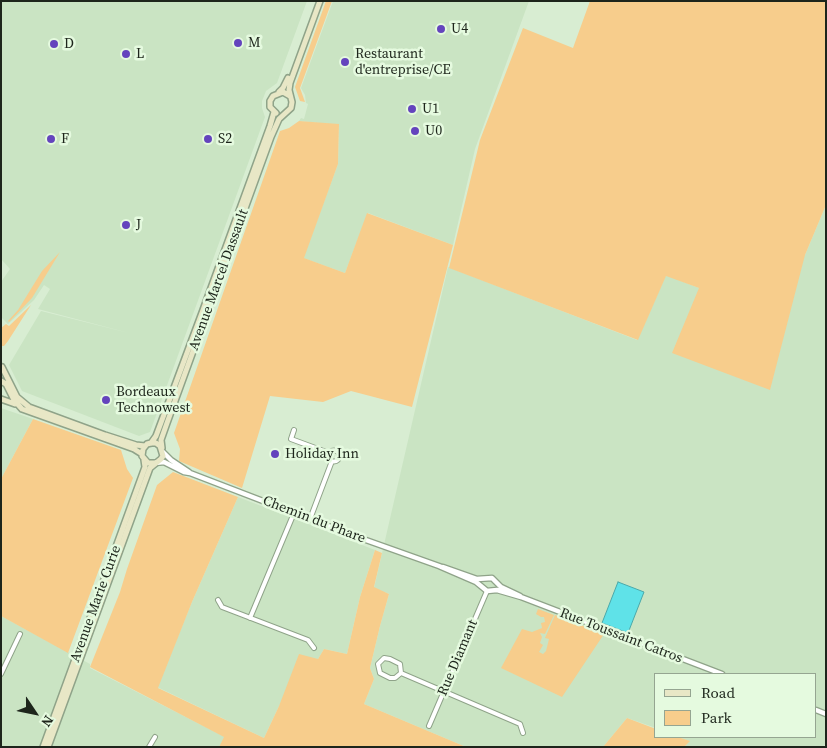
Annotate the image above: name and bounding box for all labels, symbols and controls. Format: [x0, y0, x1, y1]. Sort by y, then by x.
place label: U4 [451, 21, 468, 37]
marker: U4 [435, 23, 447, 35]
place label: M [248, 35, 261, 51]
place label: D [64, 36, 74, 52]
marker: M [232, 37, 244, 49]
marker: D [48, 38, 60, 50]
place label: L [136, 46, 144, 62]
place label: Restaurant d'entreprise/CE [355, 46, 451, 78]
marker: L [120, 48, 132, 60]
marker: Restaurant d'entreprise/CE [339, 56, 351, 68]
place label: U1 [422, 101, 439, 117]
marker: U1 [406, 103, 418, 115]
place label: U0 [425, 123, 442, 139]
marker: U0 [409, 125, 421, 137]
place label: F [61, 131, 69, 147]
place label: S2 [218, 131, 232, 147]
marker: F [45, 133, 57, 145]
marker: S2 [202, 133, 214, 145]
street label: Avenue Marcel Dassault [186, 207, 252, 353]
place label: J [136, 217, 141, 233]
marker: J [120, 219, 132, 231]
place label: Bordeaux Technowest [116, 384, 190, 417]
marker: Bordeaux Technowest [100, 394, 112, 406]
place label: Holiday Inn [285, 446, 359, 462]
marker: Holiday Inn [269, 448, 281, 460]
street label: Chemin du Phare [260, 493, 368, 547]
street label: Avenue Marie Curie [67, 543, 125, 665]
street label: Rue Toussaint Catros [557, 605, 685, 667]
street label: Rue Diamant [434, 617, 482, 699]
legend [654, 673, 817, 738]
text: Road [701, 682, 735, 703]
north arrow [10, 688, 60, 738]
text: Park [701, 707, 732, 728]
text: N [36, 712, 59, 731]

